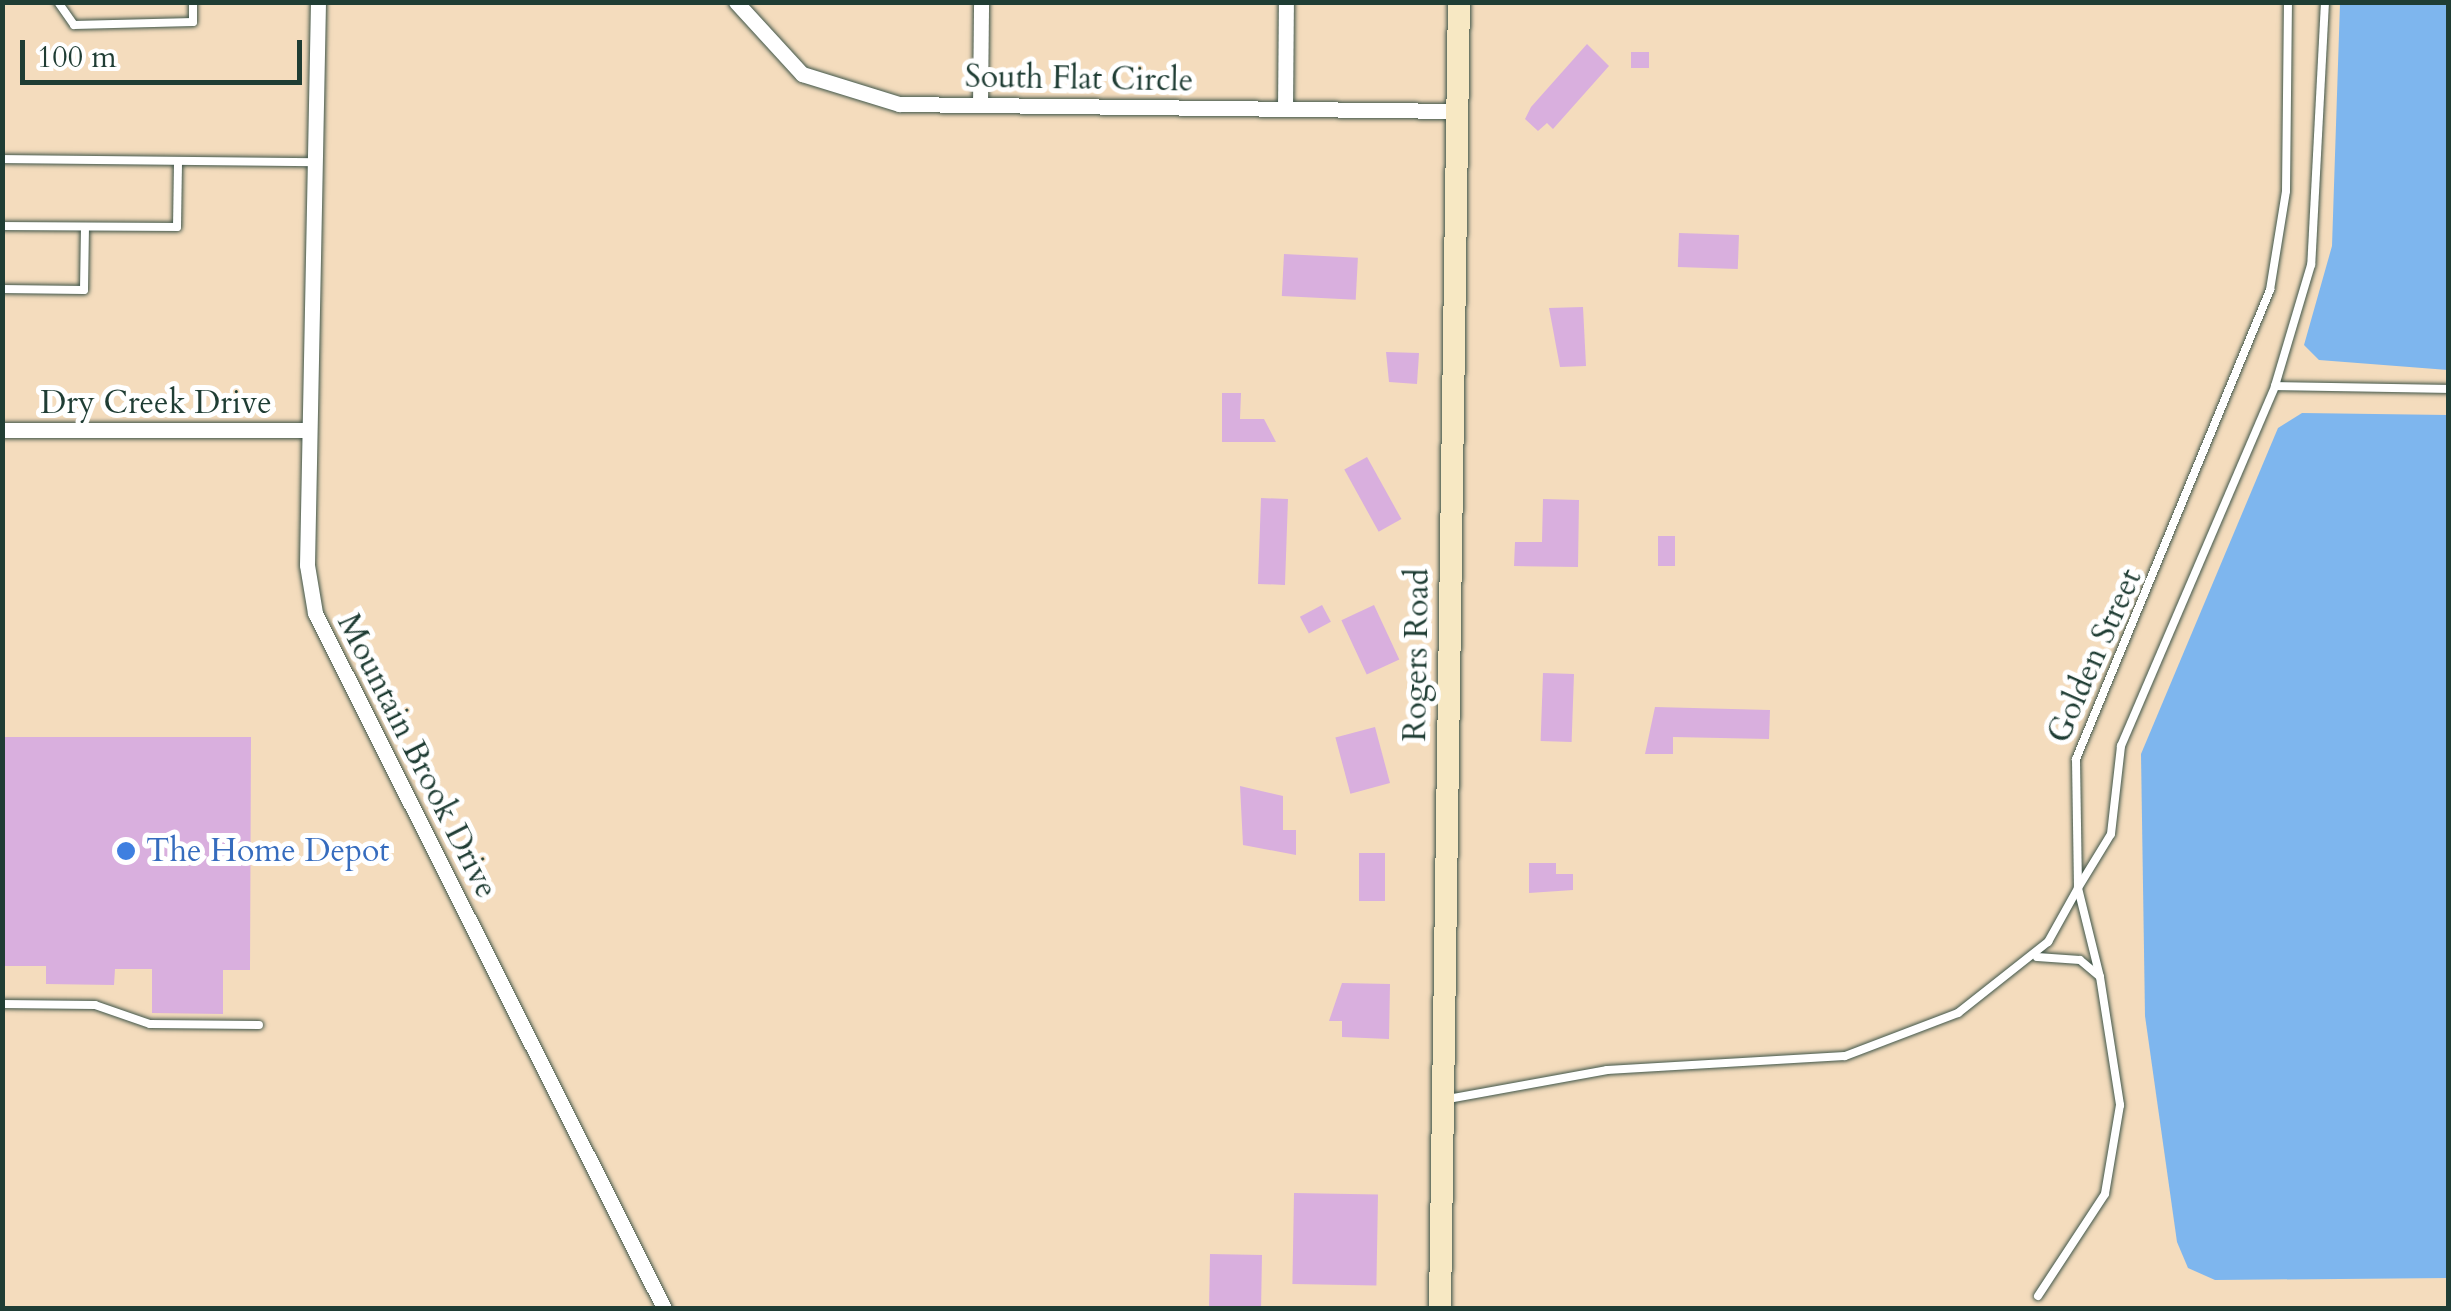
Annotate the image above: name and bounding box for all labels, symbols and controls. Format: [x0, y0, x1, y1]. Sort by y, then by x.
scale bar [25, 20, 308, 82]
text: 100 m [37, 37, 117, 78]
street label: South Flat Circle [964, 58, 1194, 100]
street label: Dry Creek Drive [40, 384, 272, 422]
street label: Golden Street [2040, 563, 2150, 749]
street label: Rogers Road [1396, 568, 1438, 742]
street label: Mountain Brook Drive [329, 607, 505, 905]
place label: The Home Depot [146, 832, 389, 870]
marker: The Home Depot [115, 840, 137, 862]

